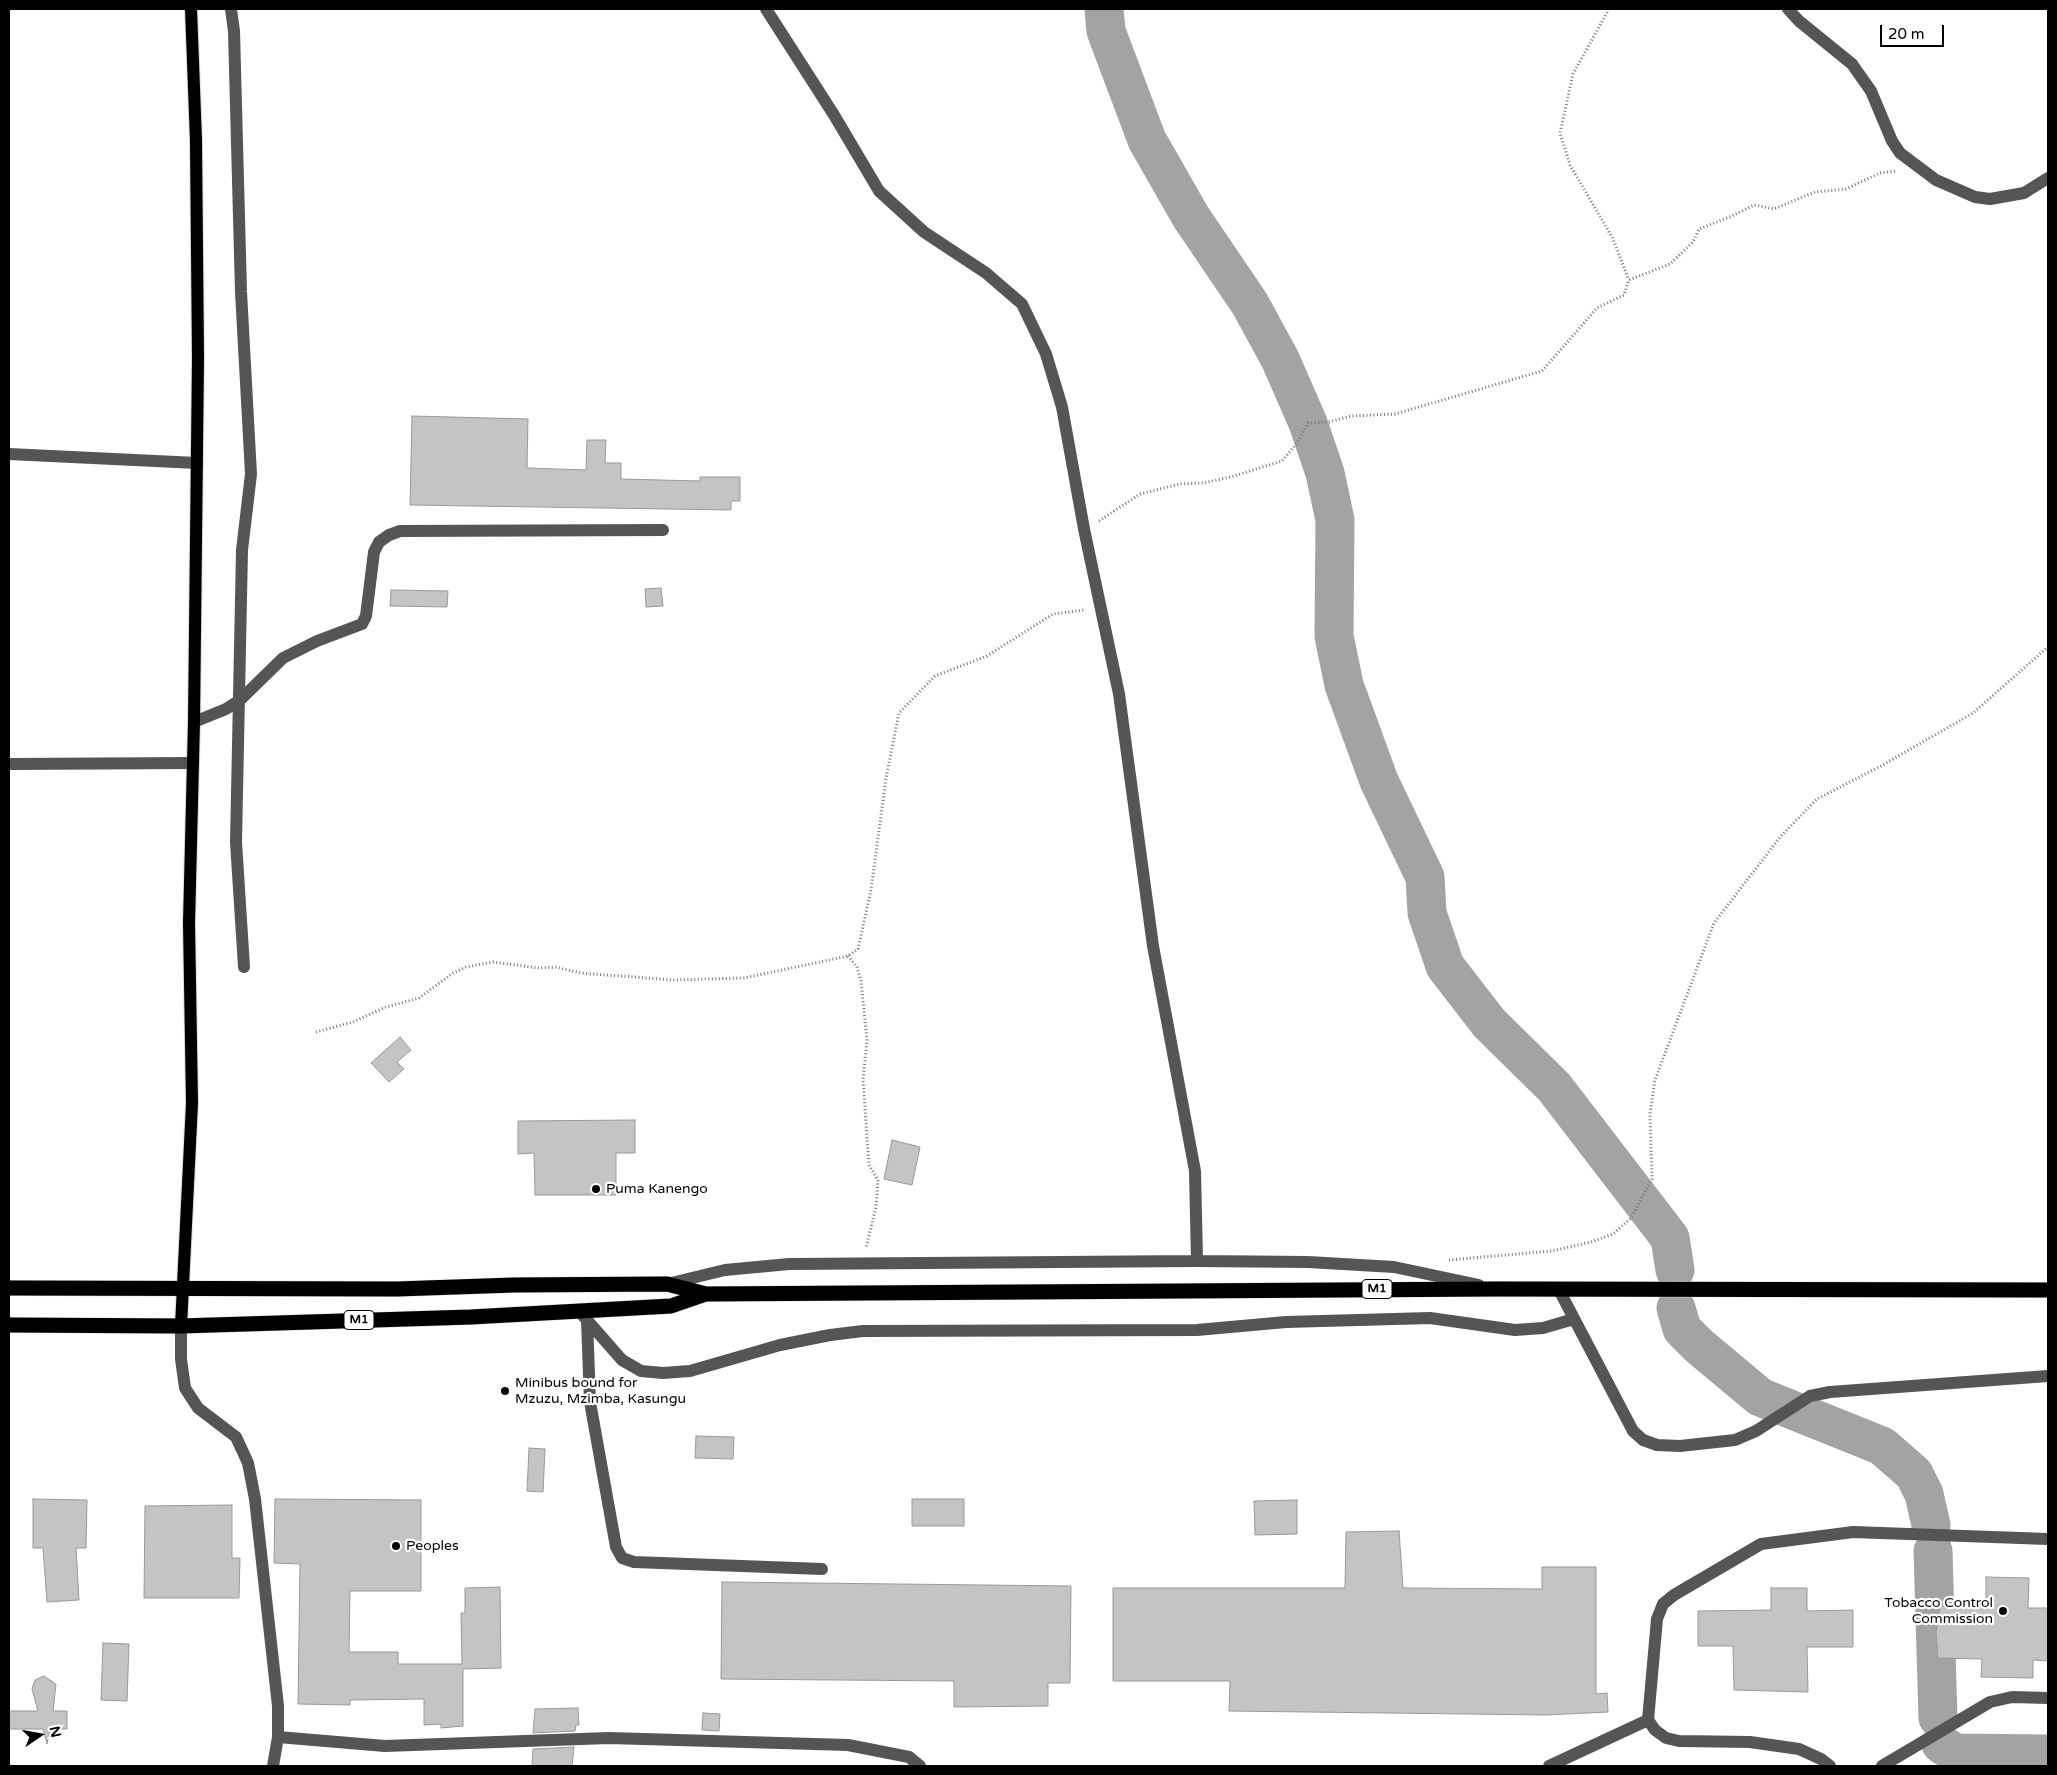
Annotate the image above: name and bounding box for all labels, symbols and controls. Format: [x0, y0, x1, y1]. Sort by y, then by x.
scale bar [1882, 15, 1946, 47]
text: 20 m [1888, 25, 1925, 43]
place label: Puma Kanengo [606, 1181, 708, 1197]
marker: Puma Kanengo [590, 1183, 602, 1195]
road number: M1 [1362, 1280, 1392, 1298]
road number: M1 [344, 1310, 374, 1330]
place label: Minibus bound for Mzuzu, Mzimba, Kasungu [515, 1375, 686, 1408]
marker: Minibus bound for Mzuzu, Mzimba, Kasungu [499, 1385, 511, 1397]
place label: Peoples [406, 1538, 459, 1554]
marker: Peoples [390, 1540, 402, 1552]
place label: Tobacco Control Commission [1884, 1595, 1993, 1628]
marker: Tobacco Control Commission [1997, 1605, 2009, 1617]
north arrow [15, 1710, 65, 1760]
text: N [46, 1725, 65, 1739]

